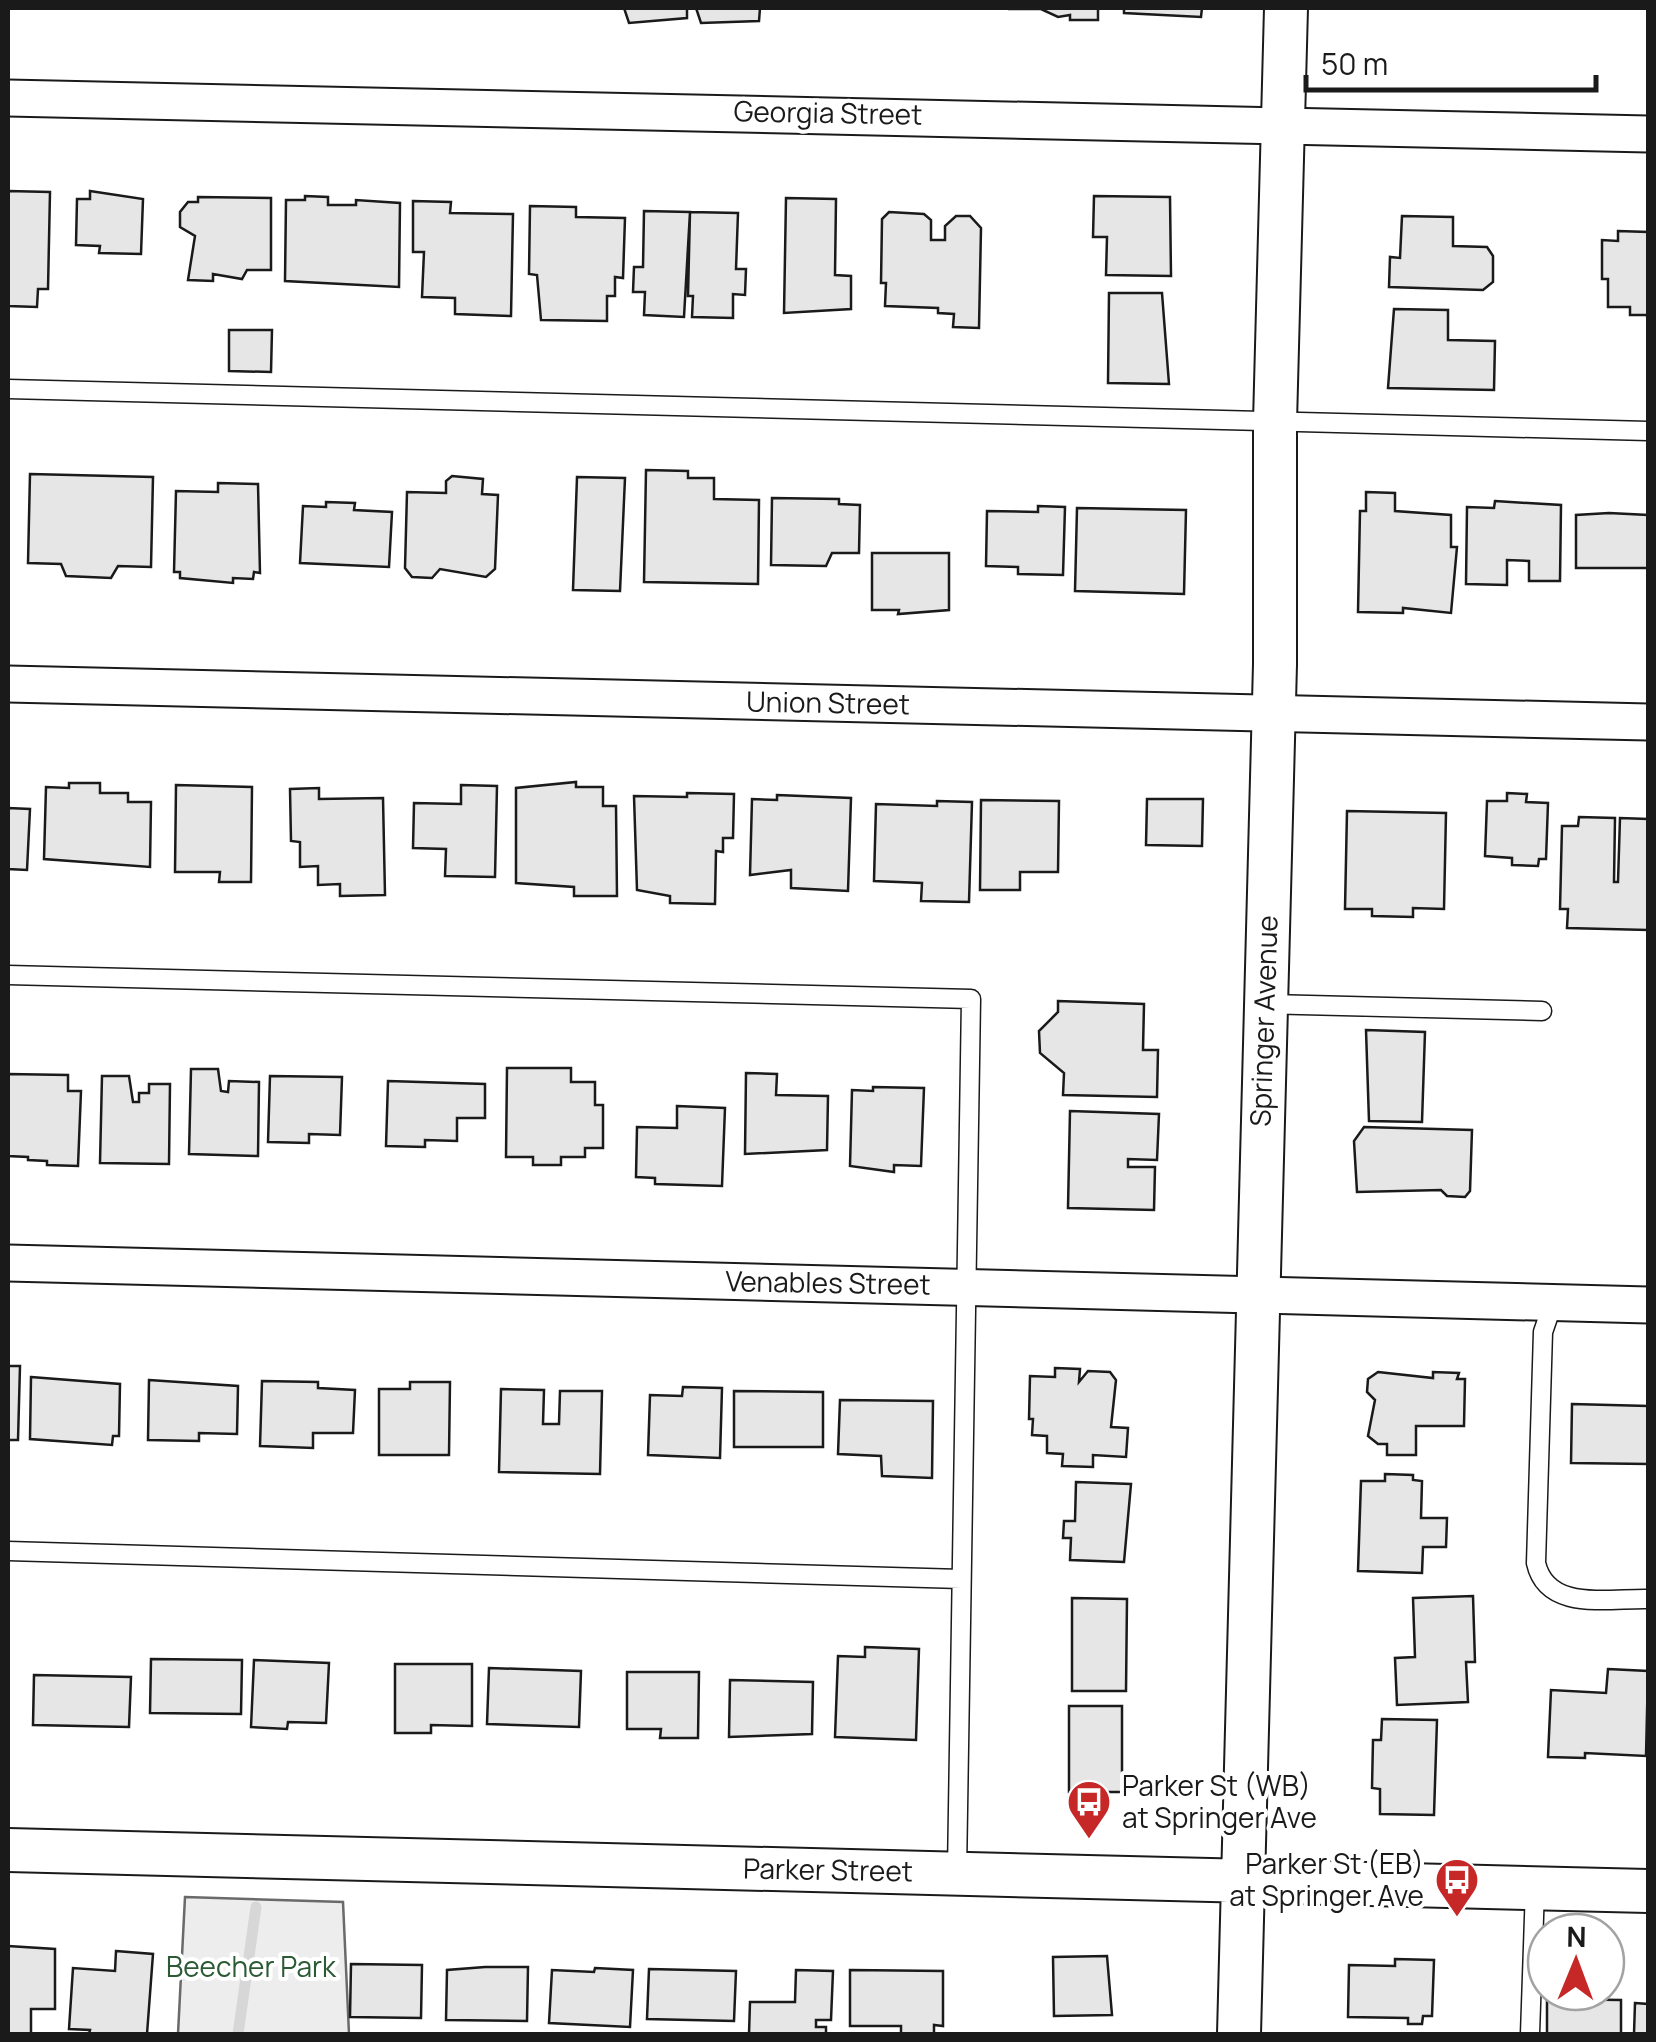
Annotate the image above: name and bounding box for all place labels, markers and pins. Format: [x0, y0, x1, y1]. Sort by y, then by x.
place label: Parker St (WB) at Springer Ave [1122, 1766, 1317, 1836]
bus stop icon: Parker St (WB) at Springer Ave [1066, 1779, 1112, 1840]
place label: Parker St (EB) at Springer Ave [1229, 1844, 1424, 1914]
bus stop icon: Parker St (EB) at Springer Ave [1434, 1857, 1480, 1918]

